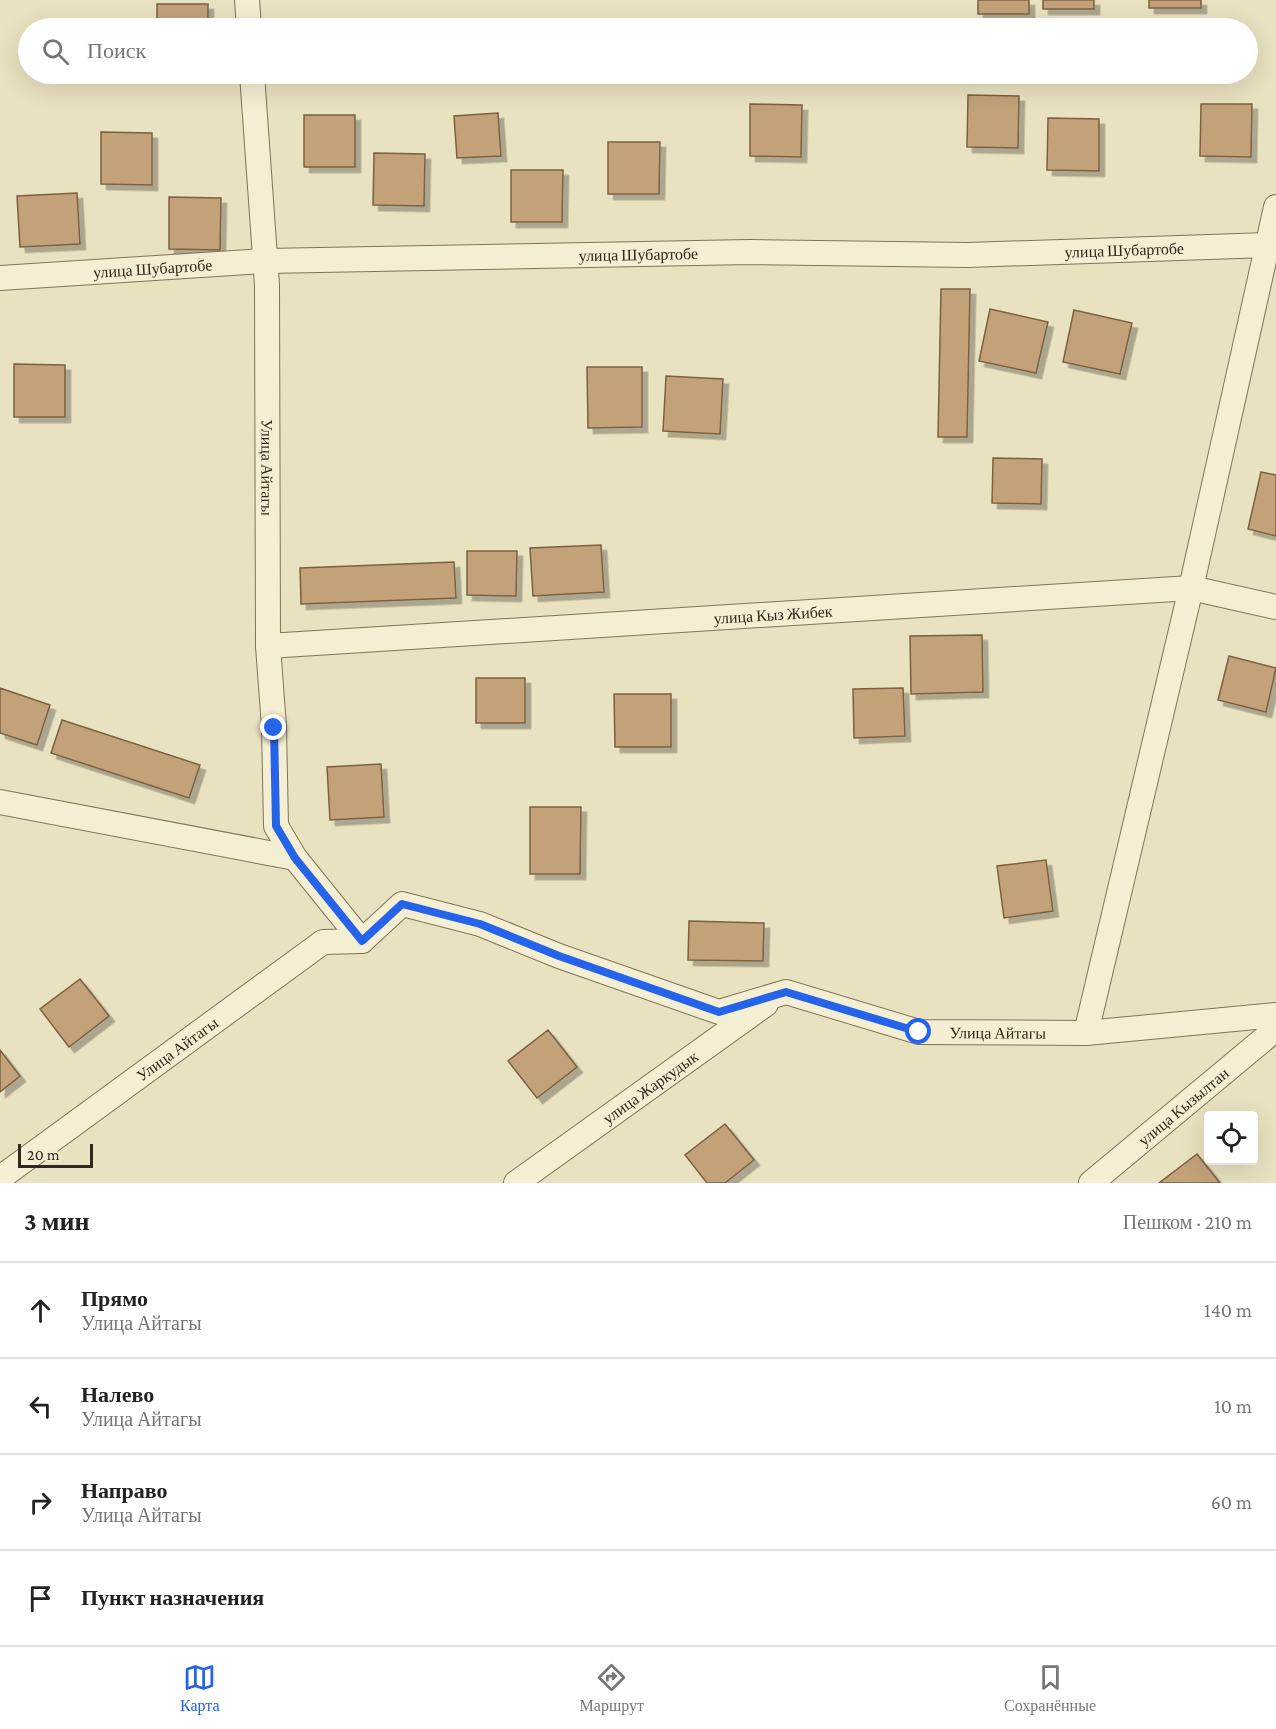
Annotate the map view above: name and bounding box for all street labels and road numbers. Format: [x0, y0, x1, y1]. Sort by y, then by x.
street label: улица Шубартобе [1064, 240, 1184, 262]
street label: улица Шубартобе [579, 245, 698, 265]
street label: улица Шубартобе [93, 256, 213, 282]
street label: Улица Айтагы [257, 419, 276, 516]
street label: улица Кыз Жибек [713, 603, 833, 628]
street label: Улица Айтагы [133, 1014, 221, 1085]
street label: Улица Айтагы [949, 1024, 1046, 1042]
street label: улица Жаркудык [600, 1047, 701, 1128]
street label: улица Кызылтан [1135, 1064, 1232, 1150]

